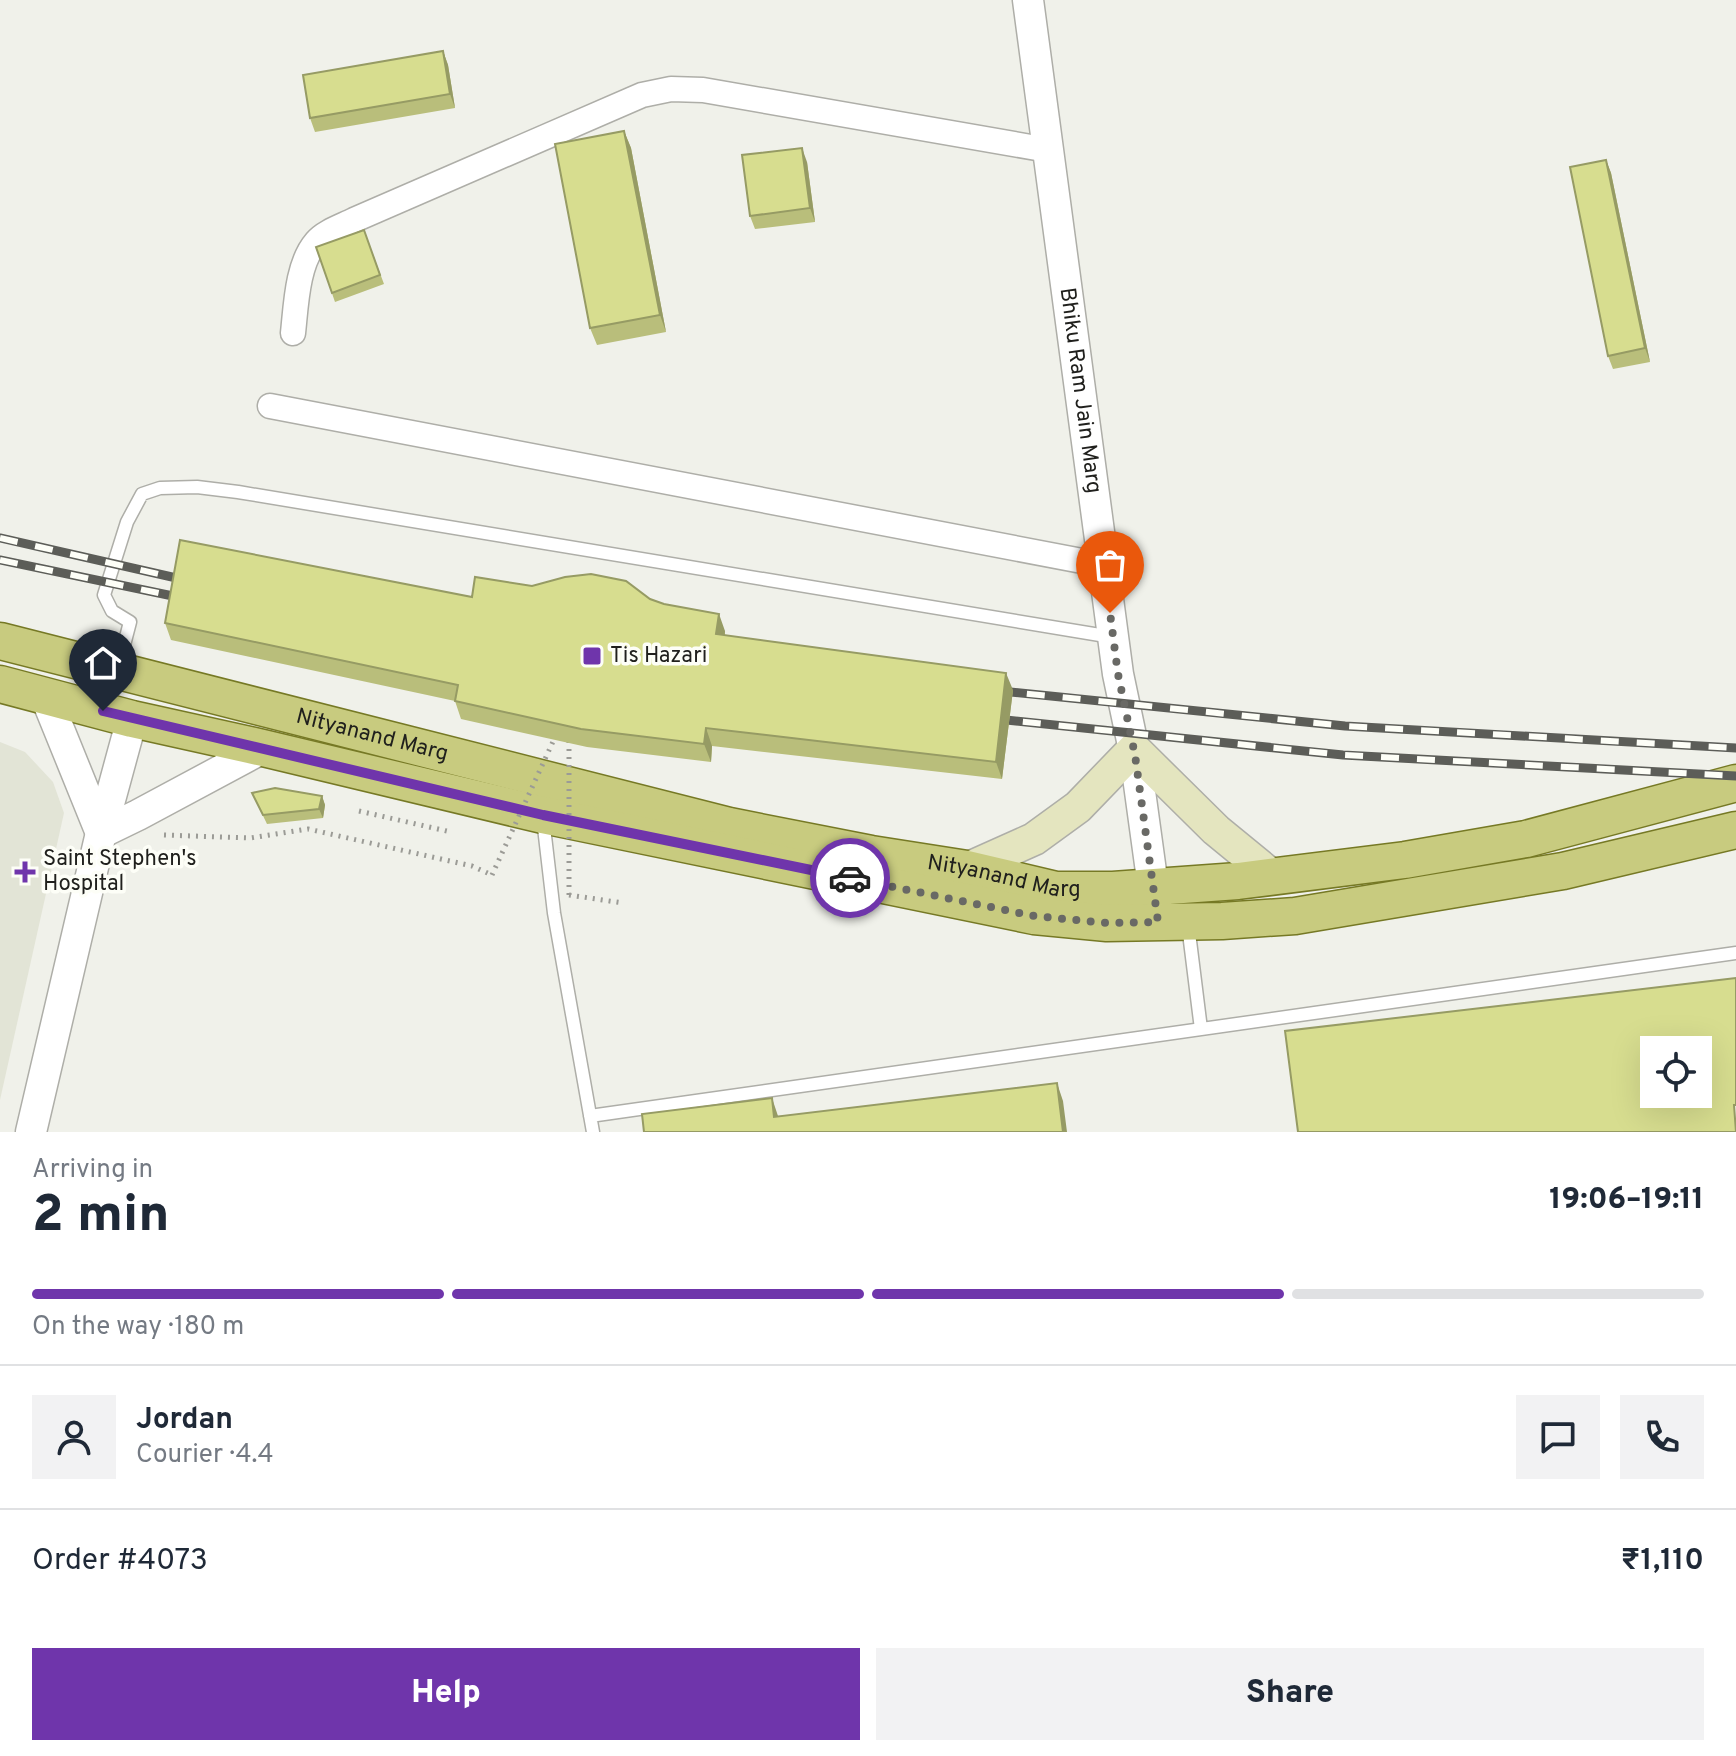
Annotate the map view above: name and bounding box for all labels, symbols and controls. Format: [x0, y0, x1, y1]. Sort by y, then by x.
street label: Bhiku Ram Jain Marg [1053, 286, 1107, 495]
pin [1076, 531, 1144, 613]
icon: bag [1088, 543, 1132, 587]
pin [69, 629, 137, 711]
icon: home [81, 641, 125, 685]
place label: Tis Hazari [610, 643, 707, 670]
marker: Tis Hazari [581, 645, 603, 667]
street label: Nityanand Marg [293, 703, 451, 768]
courier [810, 838, 890, 918]
place label: Saint Stephen's Hospital [43, 846, 197, 898]
street label: Nityanand Marg [925, 849, 1081, 904]
icon: car [828, 856, 872, 900]
marker: Saint Stephen's Hospital [14, 861, 36, 883]
map controls [1640, 1036, 1712, 1108]
button: locate [1640, 1036, 1712, 1108]
text: Arriving in [32, 1154, 153, 1187]
text: 19:06–19:11 [1549, 1182, 1704, 1219]
text: 2 min [32, 1184, 170, 1250]
text: On the way · 180 m [32, 1311, 244, 1344]
button: person [32, 1395, 116, 1479]
button: chat [1516, 1395, 1600, 1479]
button: phone [1620, 1395, 1704, 1479]
text: Jordan [136, 1402, 233, 1439]
text: Courier · 4.4 [136, 1439, 274, 1472]
text: Order #4073 [32, 1543, 208, 1580]
text: ₹1,110 [1621, 1543, 1704, 1580]
button: Help [32, 1648, 860, 1740]
button: Share [876, 1648, 1704, 1740]

